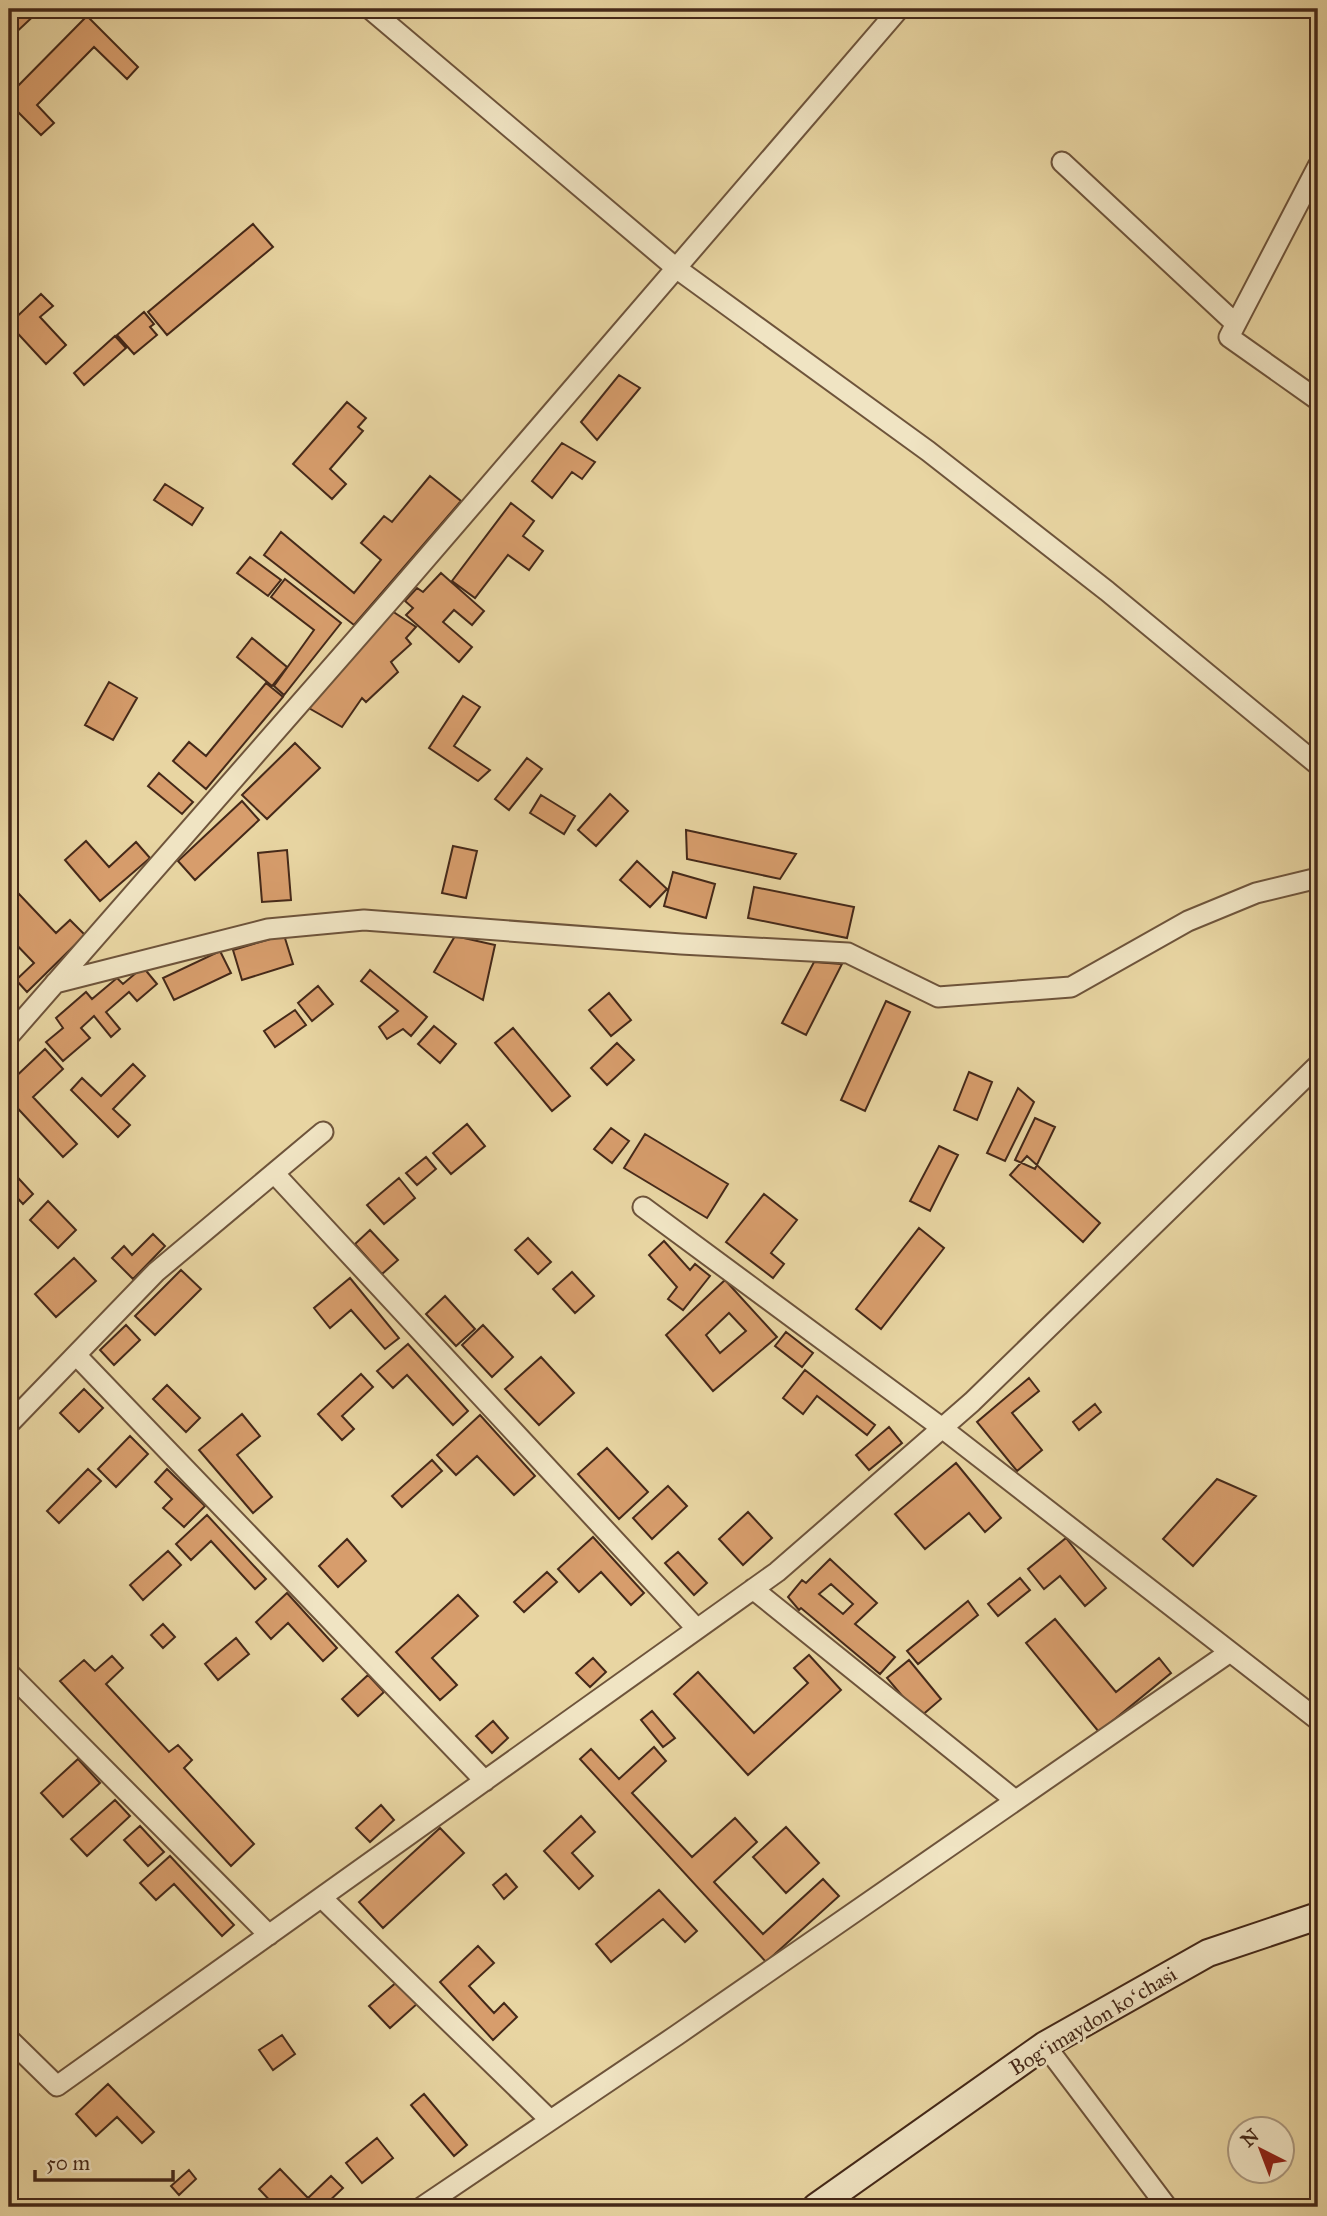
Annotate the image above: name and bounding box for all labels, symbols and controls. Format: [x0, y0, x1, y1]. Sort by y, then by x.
street label: Bogʻimaydon koʻchasi [1005, 1961, 1181, 2081]
north arrow [1226, 2114, 1296, 2184]
text: N [1236, 2124, 1264, 2152]
scale bar [35, 2139, 173, 2183]
text: 50 m [46, 2150, 91, 2176]

